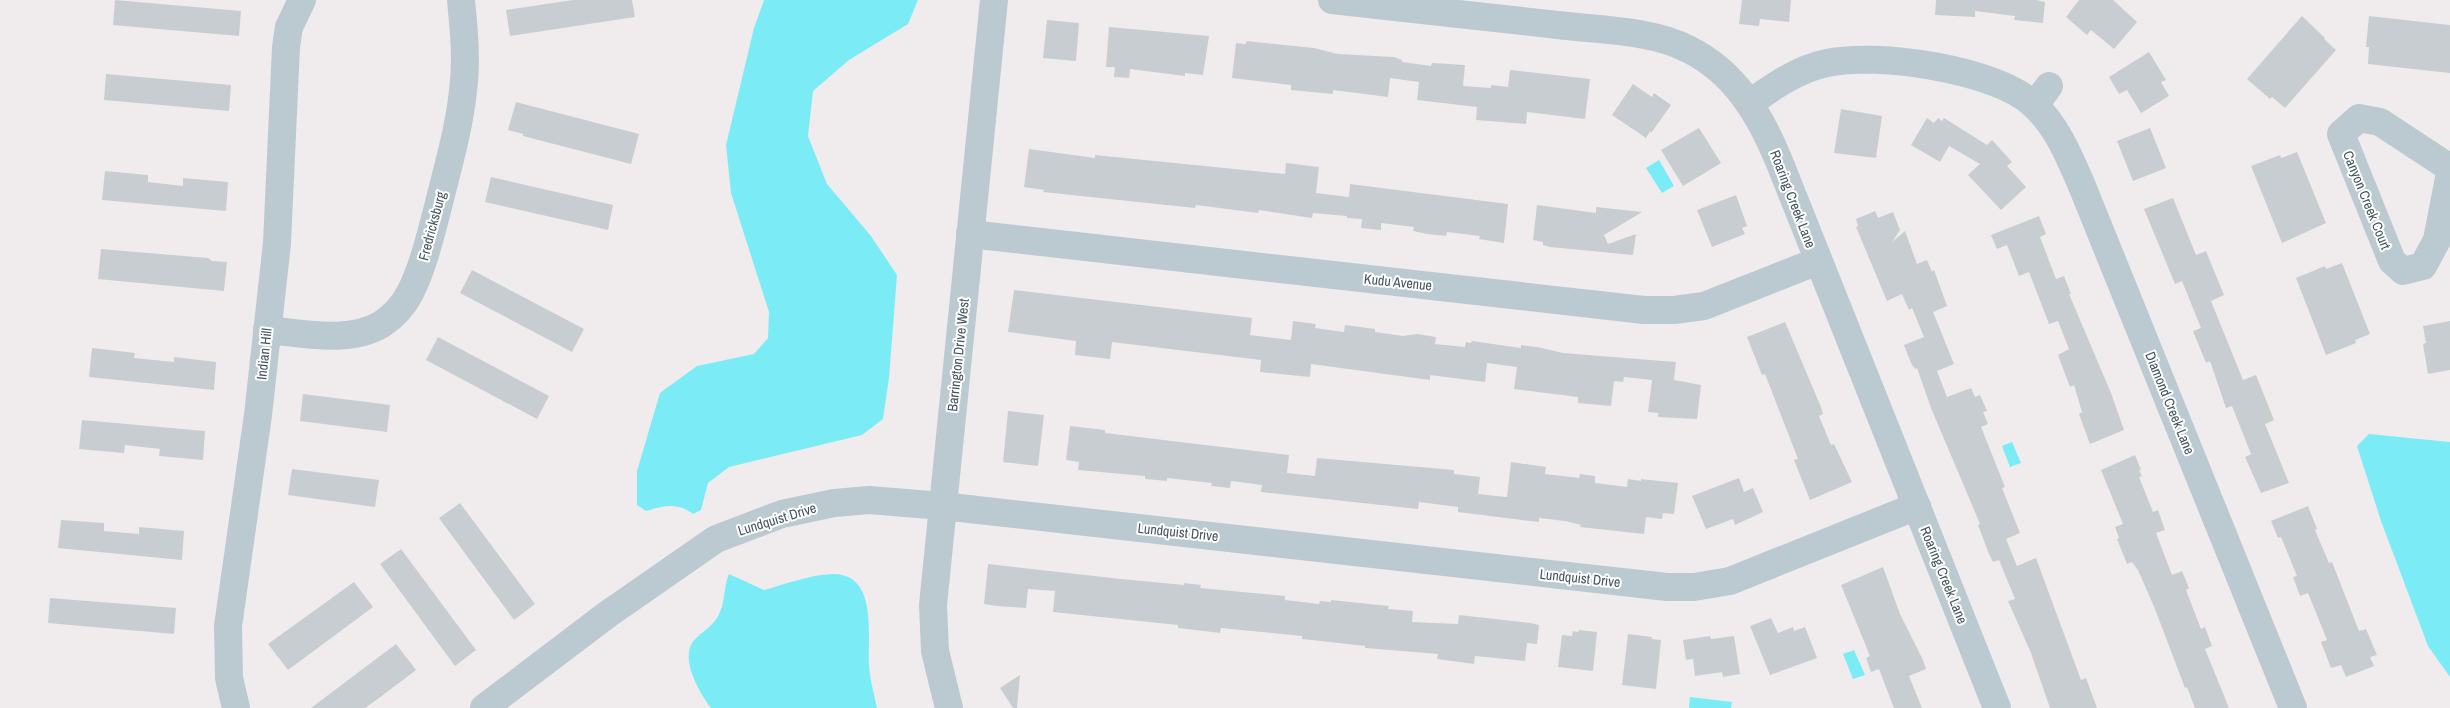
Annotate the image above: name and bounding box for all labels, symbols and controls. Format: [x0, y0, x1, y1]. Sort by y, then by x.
street label: Roaring Creek Lane [1766, 148, 1820, 250]
street label: Canyon Creek Court [2339, 148, 2395, 252]
street label: Fredricksburg [414, 189, 450, 263]
street label: Kudu Avenue [1363, 269, 1433, 295]
street label: Barrington Drive West [943, 298, 973, 412]
street label: Indian Hill [252, 327, 276, 381]
street label: Diamond Creek Lane [2141, 349, 2199, 457]
street label: Lundquist Drive [736, 499, 818, 539]
street label: Lundquist Drive [1137, 519, 1219, 545]
street label: Roaring Creek Lane [1916, 524, 1972, 626]
street label: Lundquist Drive [1539, 565, 1621, 591]

